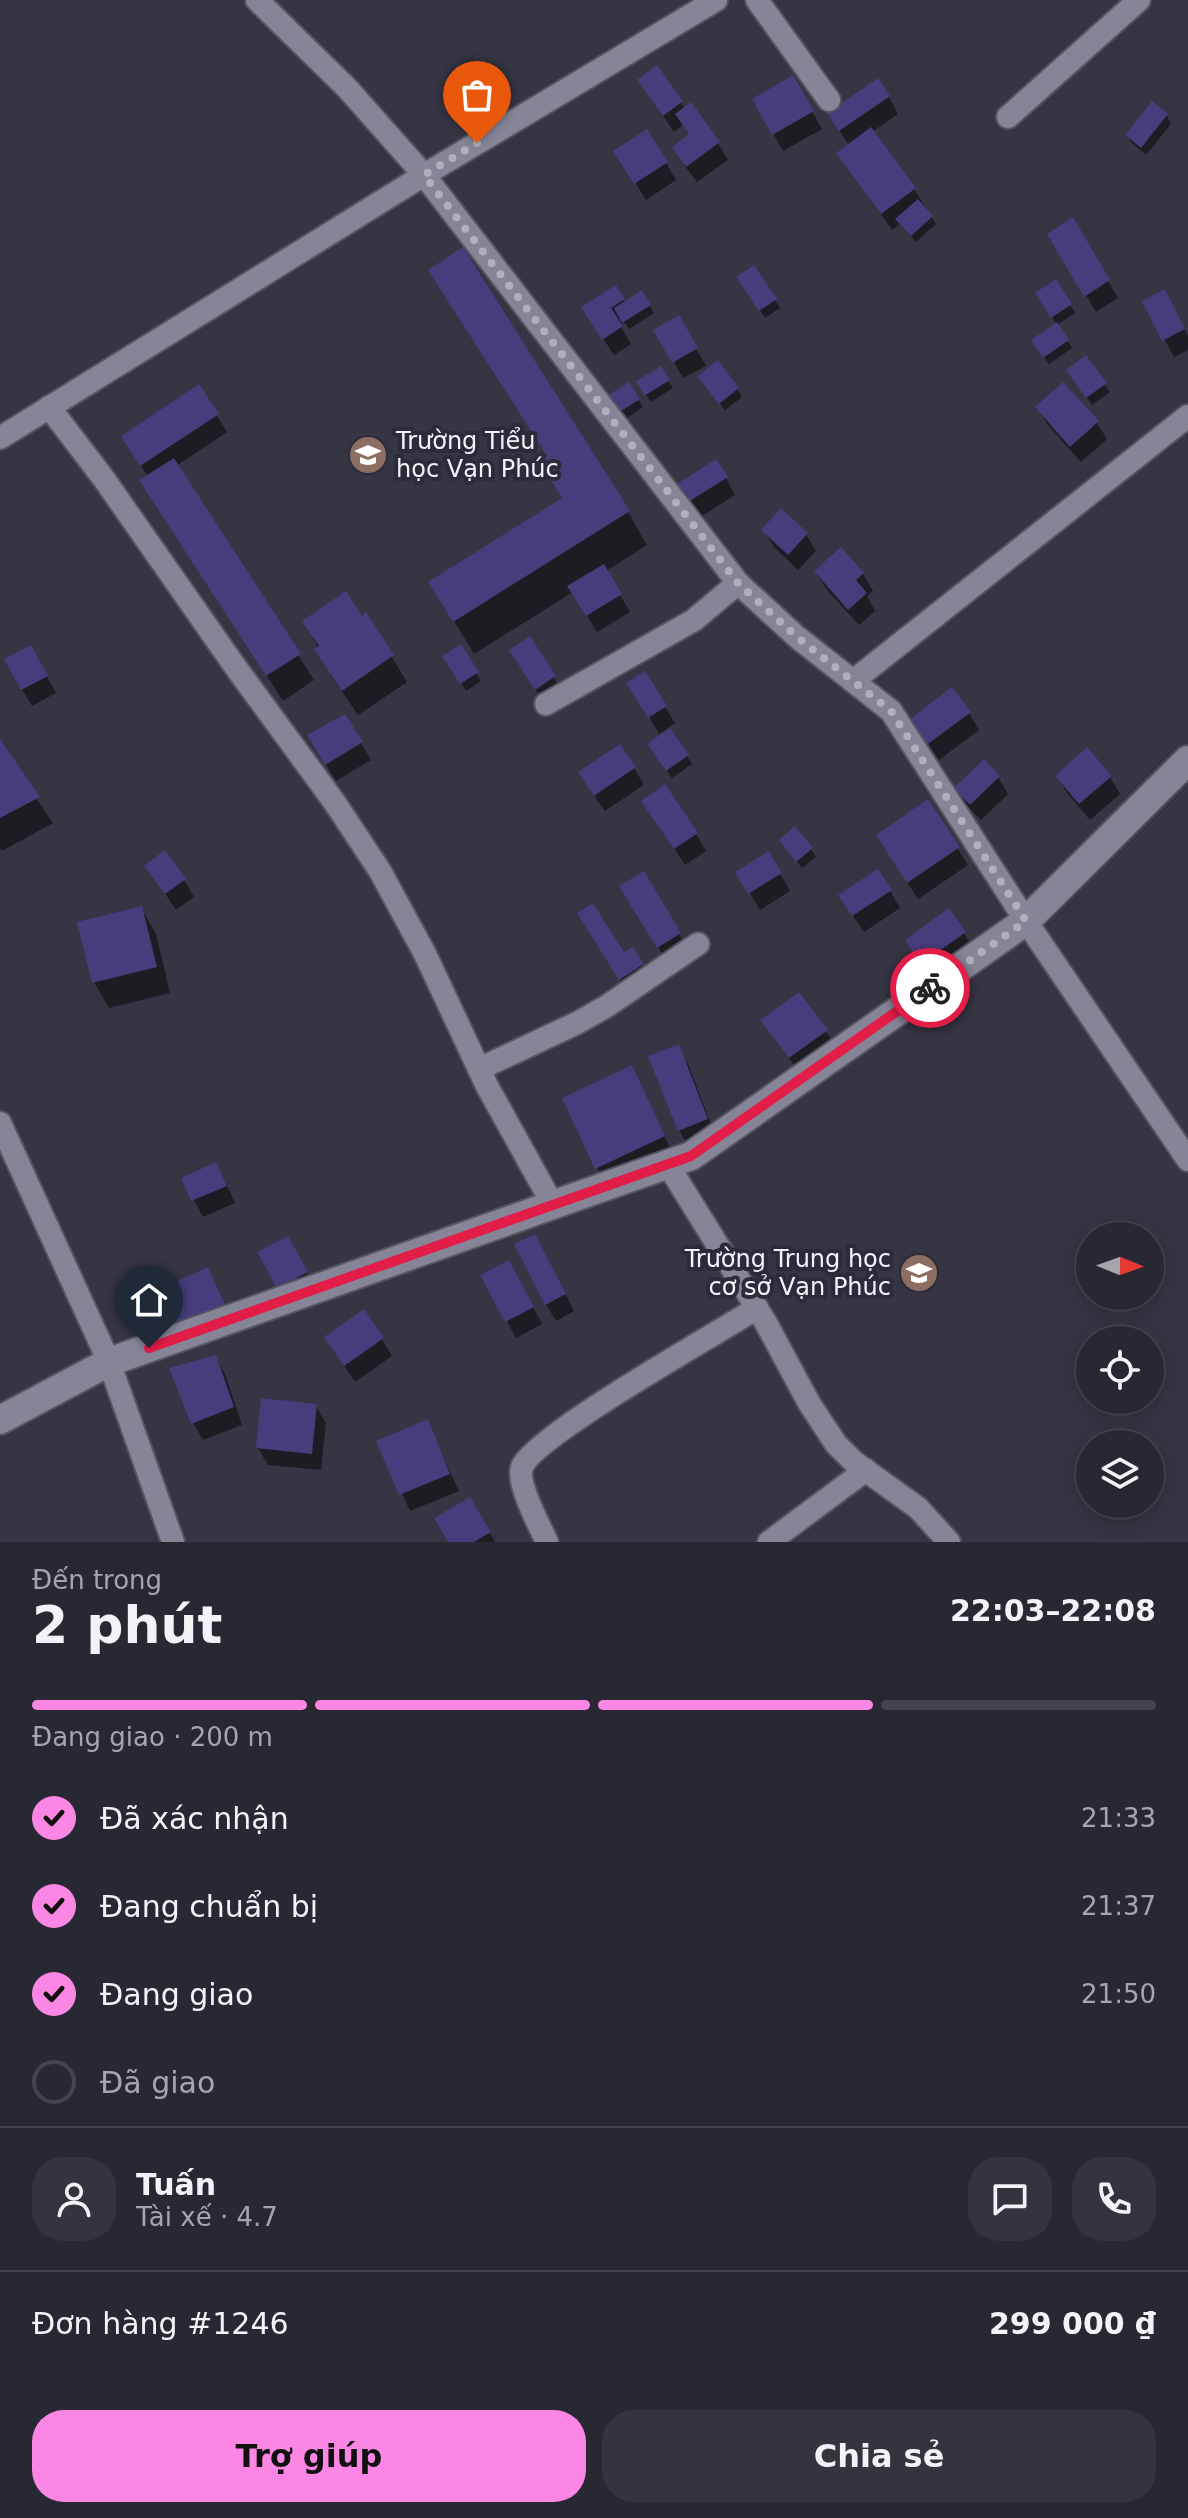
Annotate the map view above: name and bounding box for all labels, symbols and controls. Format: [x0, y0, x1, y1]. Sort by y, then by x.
pin [443, 61, 511, 143]
icon: bag [455, 73, 499, 117]
place label: Trường Tiểu học Vạn Phúc [395, 427, 559, 483]
school or university icon: Trường Tiểu học Vạn Phúc [347, 434, 389, 476]
courier [890, 948, 970, 1028]
icon: bike [908, 966, 952, 1010]
north arrow [1076, 1222, 1164, 1310]
map controls [1076, 1222, 1164, 1518]
place label: Trường Trung học cơ sở Vạn Phúc [684, 1245, 891, 1301]
school or university icon: Trường Trung học cơ sở Vạn Phúc [898, 1252, 940, 1294]
pin [115, 1266, 183, 1348]
icon: home [127, 1278, 171, 1322]
button: locate [1076, 1326, 1164, 1414]
button: layers [1076, 1430, 1164, 1518]
text: Đến trong [32, 1565, 162, 1595]
text: 22:03–22:08 [950, 1593, 1156, 1628]
text: 2 phút [32, 1595, 222, 1655]
text: Đang giao · 200 m [32, 1722, 273, 1752]
icon: check [32, 1796, 76, 1840]
text: Đã xác nhận [100, 1801, 289, 1836]
text: 21:33 [1081, 1803, 1156, 1833]
icon: check [32, 1884, 76, 1928]
text: Đang chuẩn bị [100, 1889, 318, 1924]
text: 21:37 [1081, 1891, 1156, 1921]
icon: check [32, 1972, 76, 2016]
text: Đang giao [100, 1977, 253, 2012]
text: 21:50 [1081, 1979, 1156, 2009]
text: Đã giao [100, 2065, 215, 2100]
button: person [32, 2157, 116, 2241]
button: chat [968, 2157, 1052, 2241]
button: phone [1072, 2157, 1156, 2241]
text: Tuấn [136, 2167, 216, 2202]
text: Tài xế · 4.7 [136, 2202, 278, 2232]
text: Đơn hàng #1246 [32, 2306, 289, 2341]
text: 299 000 ₫ [989, 2306, 1156, 2341]
button: Trợ giúp [32, 2410, 586, 2502]
button: Chia sẻ [602, 2410, 1156, 2502]

